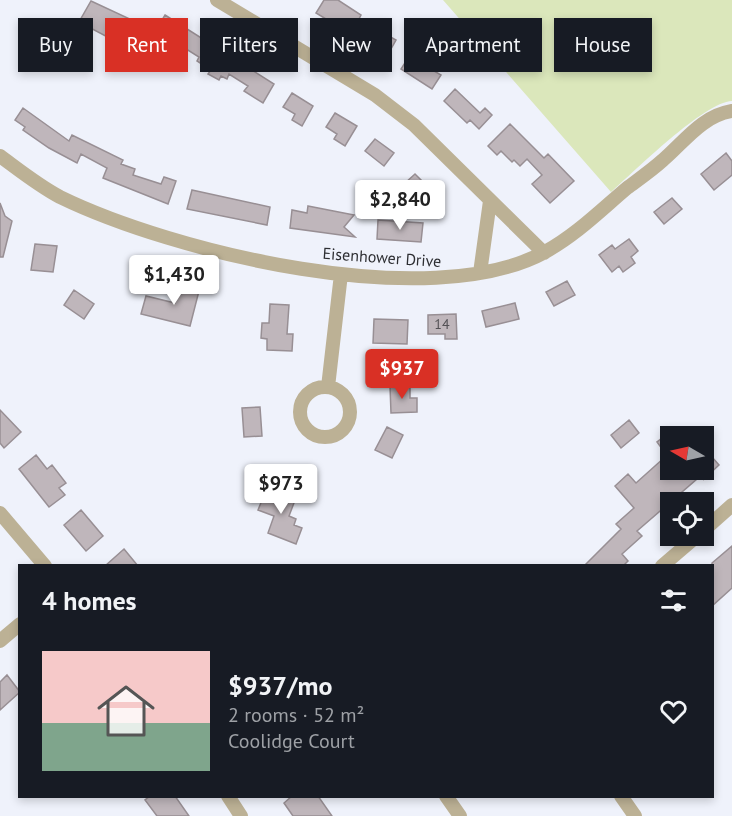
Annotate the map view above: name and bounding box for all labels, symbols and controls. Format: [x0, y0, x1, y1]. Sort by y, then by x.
chip: Buy [18, 18, 93, 72]
chip: Rent [105, 18, 188, 72]
chip: Filters [200, 18, 298, 72]
chip: New [310, 18, 392, 72]
chip: Apartment [404, 18, 542, 72]
chip: House [554, 18, 652, 72]
pin: $2,840 [351, 180, 449, 231]
text: $2,840 [369, 186, 431, 212]
street label: Eisenhower Drive [322, 243, 442, 271]
pin: $1,430 [125, 255, 223, 306]
text: $1,430 [143, 261, 205, 287]
house number: 14 [434, 315, 450, 333]
pin: $937 [366, 349, 438, 400]
text: $937 [379, 355, 425, 381]
north arrow [660, 426, 714, 480]
map controls [660, 426, 714, 546]
pin: $973 [245, 464, 317, 515]
text: $973 [258, 470, 304, 496]
button: locate [660, 492, 714, 546]
text: 4 homes [42, 584, 137, 617]
icon: filters [657, 584, 690, 617]
text: $937/mo [228, 669, 332, 702]
icon: home [90, 675, 162, 747]
icon: heart [657, 695, 690, 728]
text: 2 rooms · 52 m² [228, 702, 364, 728]
text: Coolidge Court [228, 728, 355, 754]

